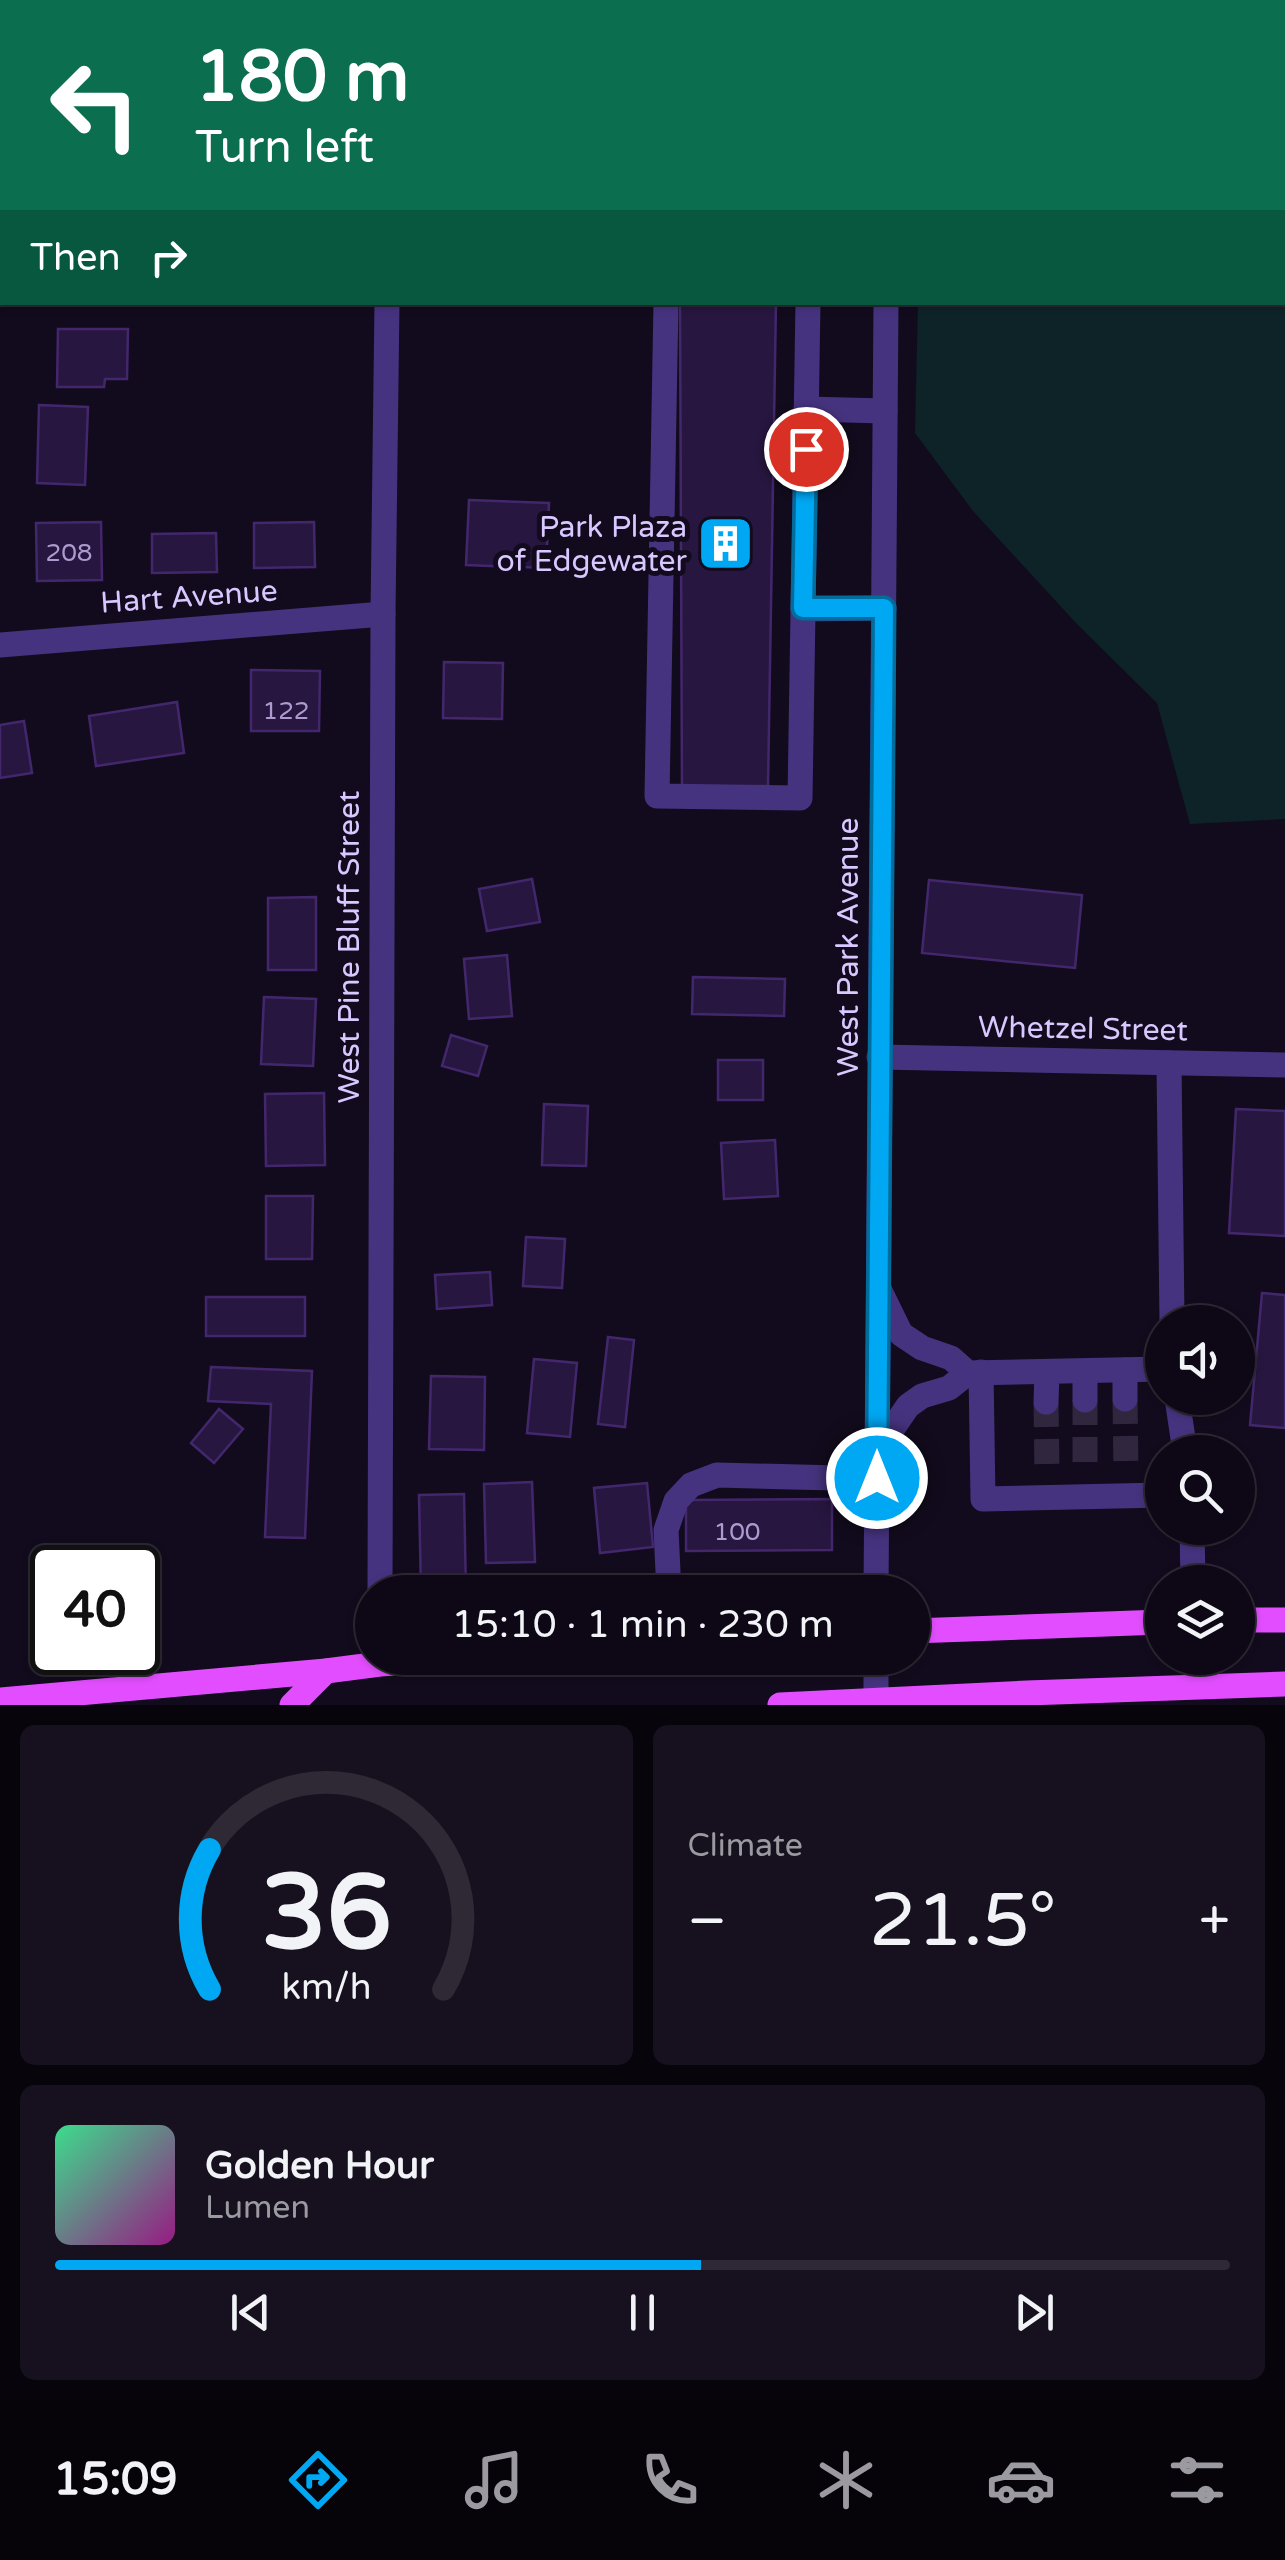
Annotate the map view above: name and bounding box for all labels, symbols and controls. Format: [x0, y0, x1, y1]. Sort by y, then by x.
text: 180 m [195, 36, 409, 120]
icon: left [30, 40, 160, 170]
text: Turn left [195, 121, 374, 175]
icon: right [141, 230, 196, 285]
text: Then [30, 235, 121, 281]
pin [764, 407, 849, 492]
icon: arrive [779, 422, 834, 477]
place label: Park Plaza of Edgewater [496, 509, 688, 580]
building icon: Park Plaza of Edgewater [696, 514, 756, 574]
house number: 208 [45, 538, 93, 568]
street label: Hart Avenue [99, 572, 279, 622]
house number: 122 [262, 696, 310, 726]
street label: West Pine Bluff Street [331, 790, 368, 1104]
street label: West Park Avenue [830, 818, 867, 1076]
street label: Whetzel Street [978, 1009, 1188, 1049]
map controls [1145, 1305, 1255, 1675]
button: sound [1145, 1305, 1255, 1415]
position arrow [825, 1426, 929, 1530]
button: search [1145, 1435, 1255, 1545]
house number: 100 [713, 1517, 761, 1547]
speed limit sign: 40 [30, 1545, 160, 1675]
button: layers [1145, 1565, 1255, 1675]
text: 15:10 · 1 min · 230 m [451, 1602, 834, 1648]
text: Climate [688, 1827, 803, 1865]
text: 36 [261, 1852, 392, 1977]
text: 21.5° [869, 1876, 1057, 1966]
text: − [688, 1889, 727, 1955]
text: + [1199, 1889, 1230, 1955]
text: km/h [281, 1966, 371, 2009]
text: Golden Hour [205, 2143, 434, 2189]
text: Lumen [205, 2189, 310, 2227]
icon: previous [223, 2285, 278, 2340]
icon: pause [615, 2285, 670, 2340]
icon: next [1007, 2285, 1062, 2340]
icon: directions [283, 2445, 353, 2515]
icon: music [459, 2445, 529, 2515]
icon: phone [635, 2445, 705, 2515]
icon: climate [811, 2445, 881, 2515]
icon: car [986, 2445, 1056, 2515]
icon: filters [1162, 2445, 1232, 2515]
text: 15:09 [53, 2453, 178, 2507]

